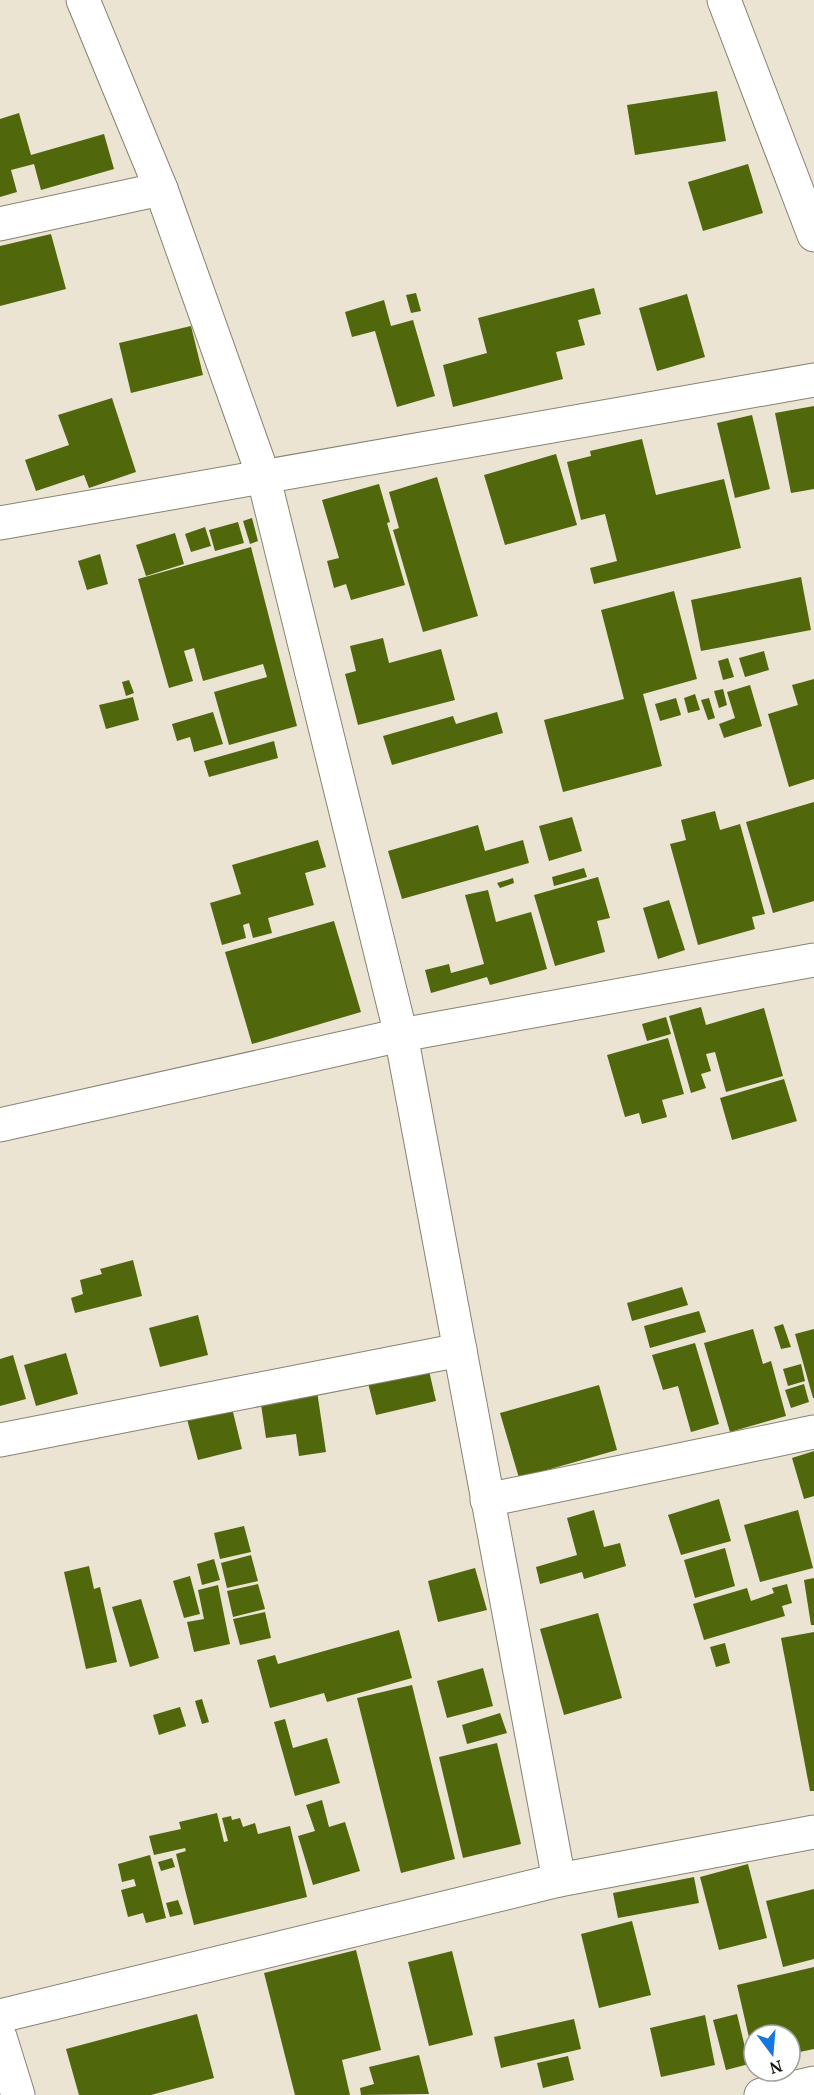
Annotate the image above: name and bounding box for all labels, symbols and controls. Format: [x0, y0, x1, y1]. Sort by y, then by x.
north arrow [742, 2023, 802, 2083]
text: N [767, 2055, 785, 2080]

